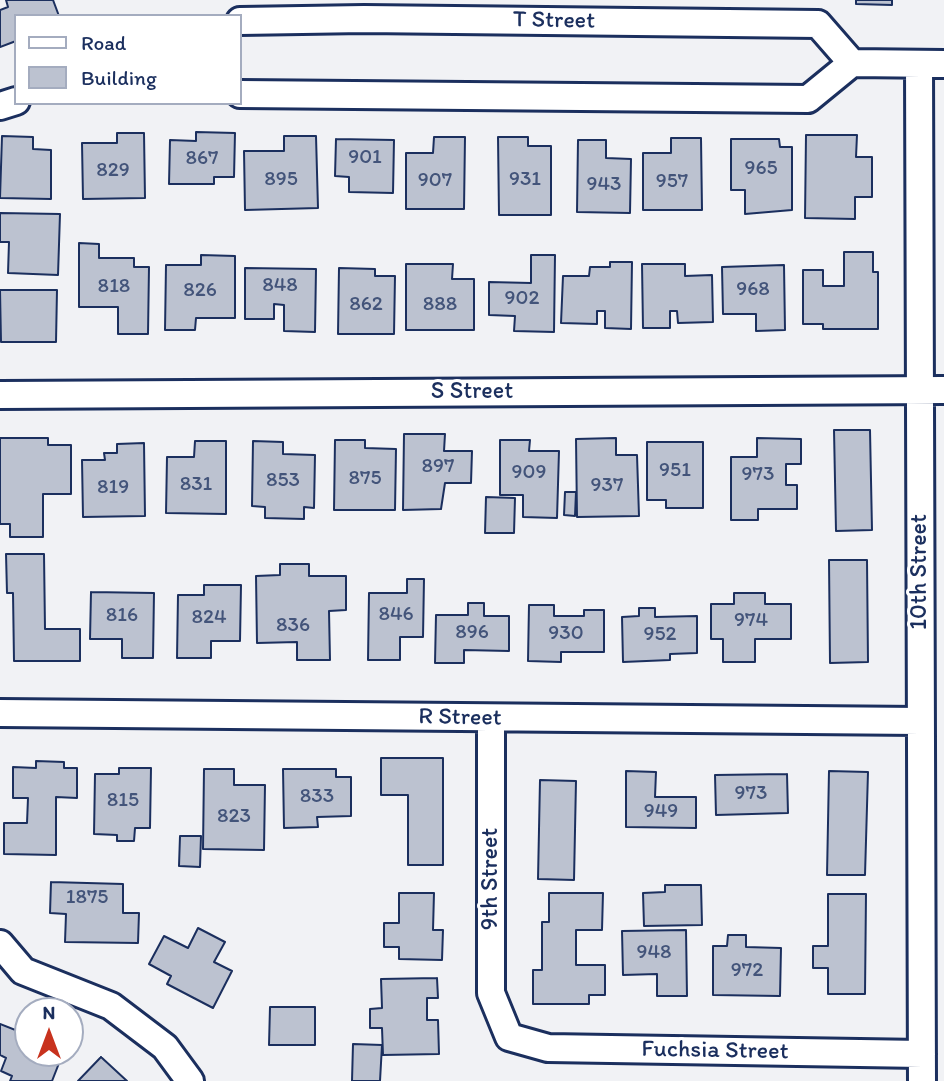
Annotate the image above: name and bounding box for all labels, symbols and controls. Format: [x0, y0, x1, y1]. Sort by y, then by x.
street label: T Street [513, 6, 595, 36]
legend [14, 14, 242, 105]
text: Road [81, 30, 126, 55]
text: Building [81, 65, 157, 90]
house number: 901 [348, 145, 382, 171]
house number: 867 [185, 146, 219, 172]
house number: 965 [744, 156, 778, 182]
house number: 829 [96, 158, 130, 184]
house number: 895 [264, 167, 298, 193]
house number: 931 [509, 167, 541, 193]
house number: 907 [418, 168, 452, 194]
house number: 957 [656, 169, 688, 195]
house number: 943 [586, 172, 622, 198]
house number: 848 [262, 273, 298, 299]
house number: 818 [98, 274, 130, 300]
house number: 968 [736, 277, 770, 303]
house number: 826 [183, 278, 217, 304]
house number: 902 [505, 286, 539, 312]
house number: 862 [349, 292, 383, 318]
house number: 888 [423, 292, 457, 318]
street label: S Street [431, 378, 513, 406]
house number: 897 [422, 454, 454, 480]
house number: 951 [659, 458, 691, 484]
house number: 909 [512, 460, 546, 486]
house number: 973 [742, 462, 774, 488]
house number: 875 [349, 466, 381, 492]
house number: 853 [266, 468, 300, 494]
house number: 831 [180, 472, 212, 498]
house number: 937 [591, 473, 623, 499]
house number: 819 [97, 475, 129, 501]
street label: 10th Street [906, 514, 934, 630]
house number: 846 [378, 602, 414, 628]
house number: 816 [106, 603, 138, 629]
house number: 824 [191, 605, 227, 631]
house number: 974 [734, 608, 768, 634]
house number: 836 [276, 613, 310, 639]
house number: 896 [455, 620, 489, 646]
house number: 930 [548, 621, 584, 647]
house number: 952 [643, 622, 677, 648]
street label: R Street [418, 703, 502, 733]
house number: 973 [735, 781, 767, 807]
house number: 833 [300, 784, 334, 810]
house number: 815 [107, 788, 139, 814]
house number: 949 [644, 799, 678, 825]
house number: 823 [217, 804, 251, 830]
street label: 9th Street [477, 828, 505, 930]
house number: 1875 [66, 885, 108, 911]
house number: 948 [636, 940, 672, 966]
house number: 972 [731, 958, 763, 984]
north arrow [14, 997, 84, 1067]
text: N [43, 1001, 55, 1024]
street label: Fuchsia Street [641, 1035, 789, 1067]

